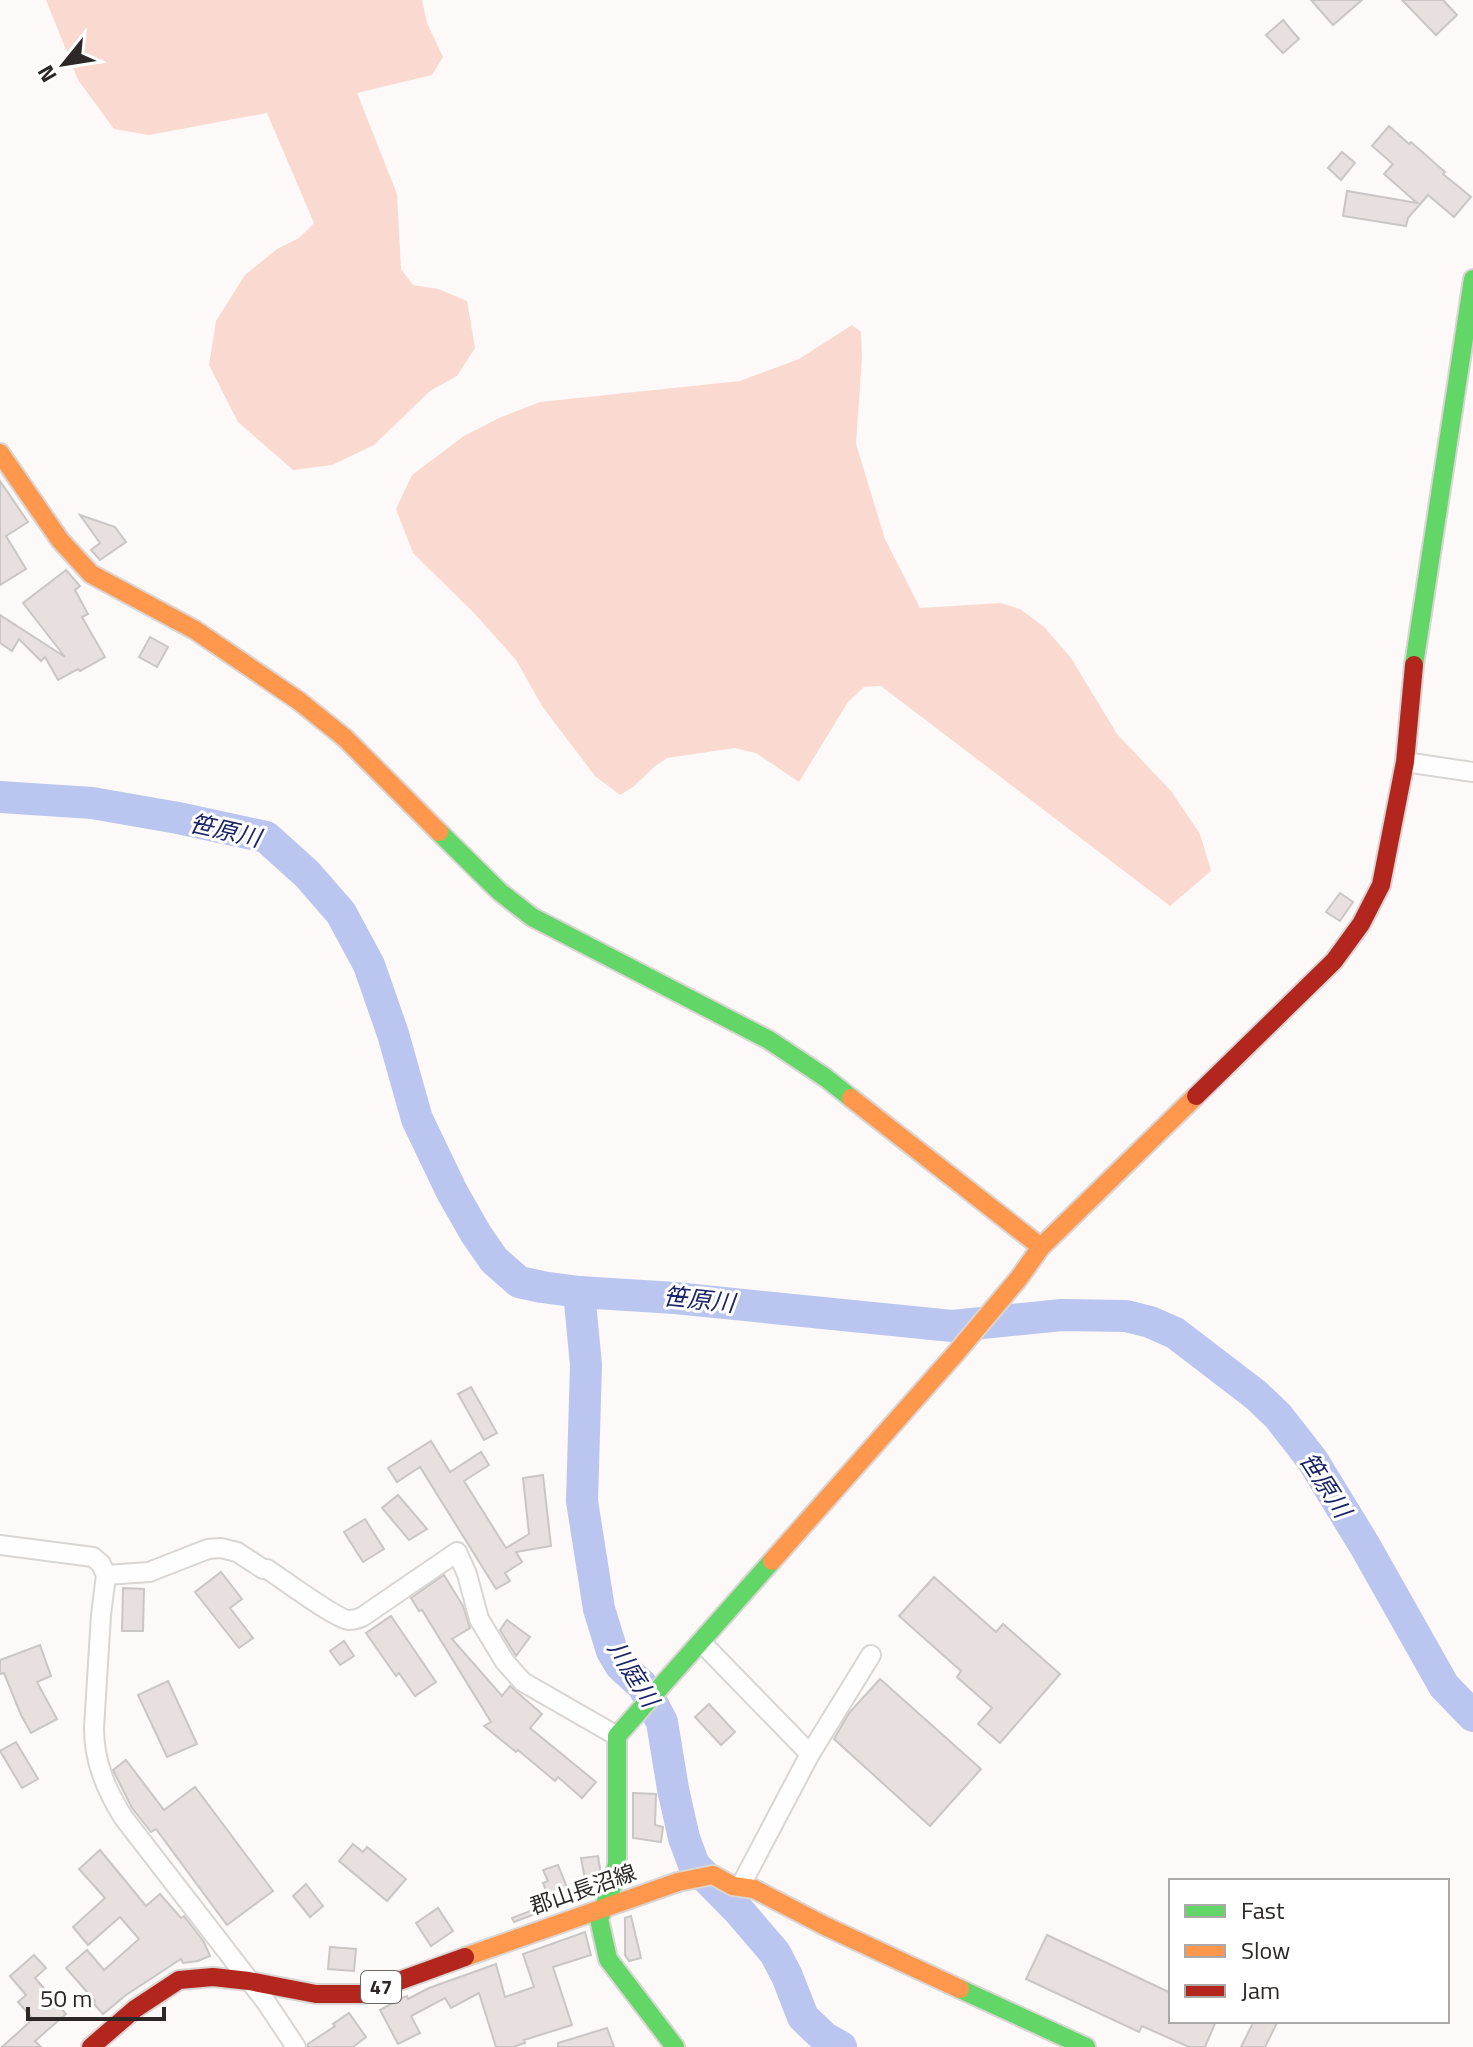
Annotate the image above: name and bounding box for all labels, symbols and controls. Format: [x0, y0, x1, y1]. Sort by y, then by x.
north arrow [24, 24, 104, 104]
text: N [28, 59, 65, 89]
water label: 笹原川 [186, 804, 267, 856]
water label: 笹原川 [661, 1277, 740, 1321]
water label: 笹原川 [1291, 1444, 1362, 1527]
water label: 川庭川 [600, 1633, 670, 1716]
street label: 郡山長沼線 [525, 1855, 641, 1923]
legend [1169, 1879, 1449, 2023]
text: Fast [1241, 1892, 1285, 1928]
text: Slow [1241, 1932, 1290, 1968]
scale bar [28, 1971, 164, 2021]
road number: 47 [361, 1971, 401, 2003]
text: Jam [1241, 1972, 1280, 2008]
text: 50 m [40, 1980, 92, 2016]

